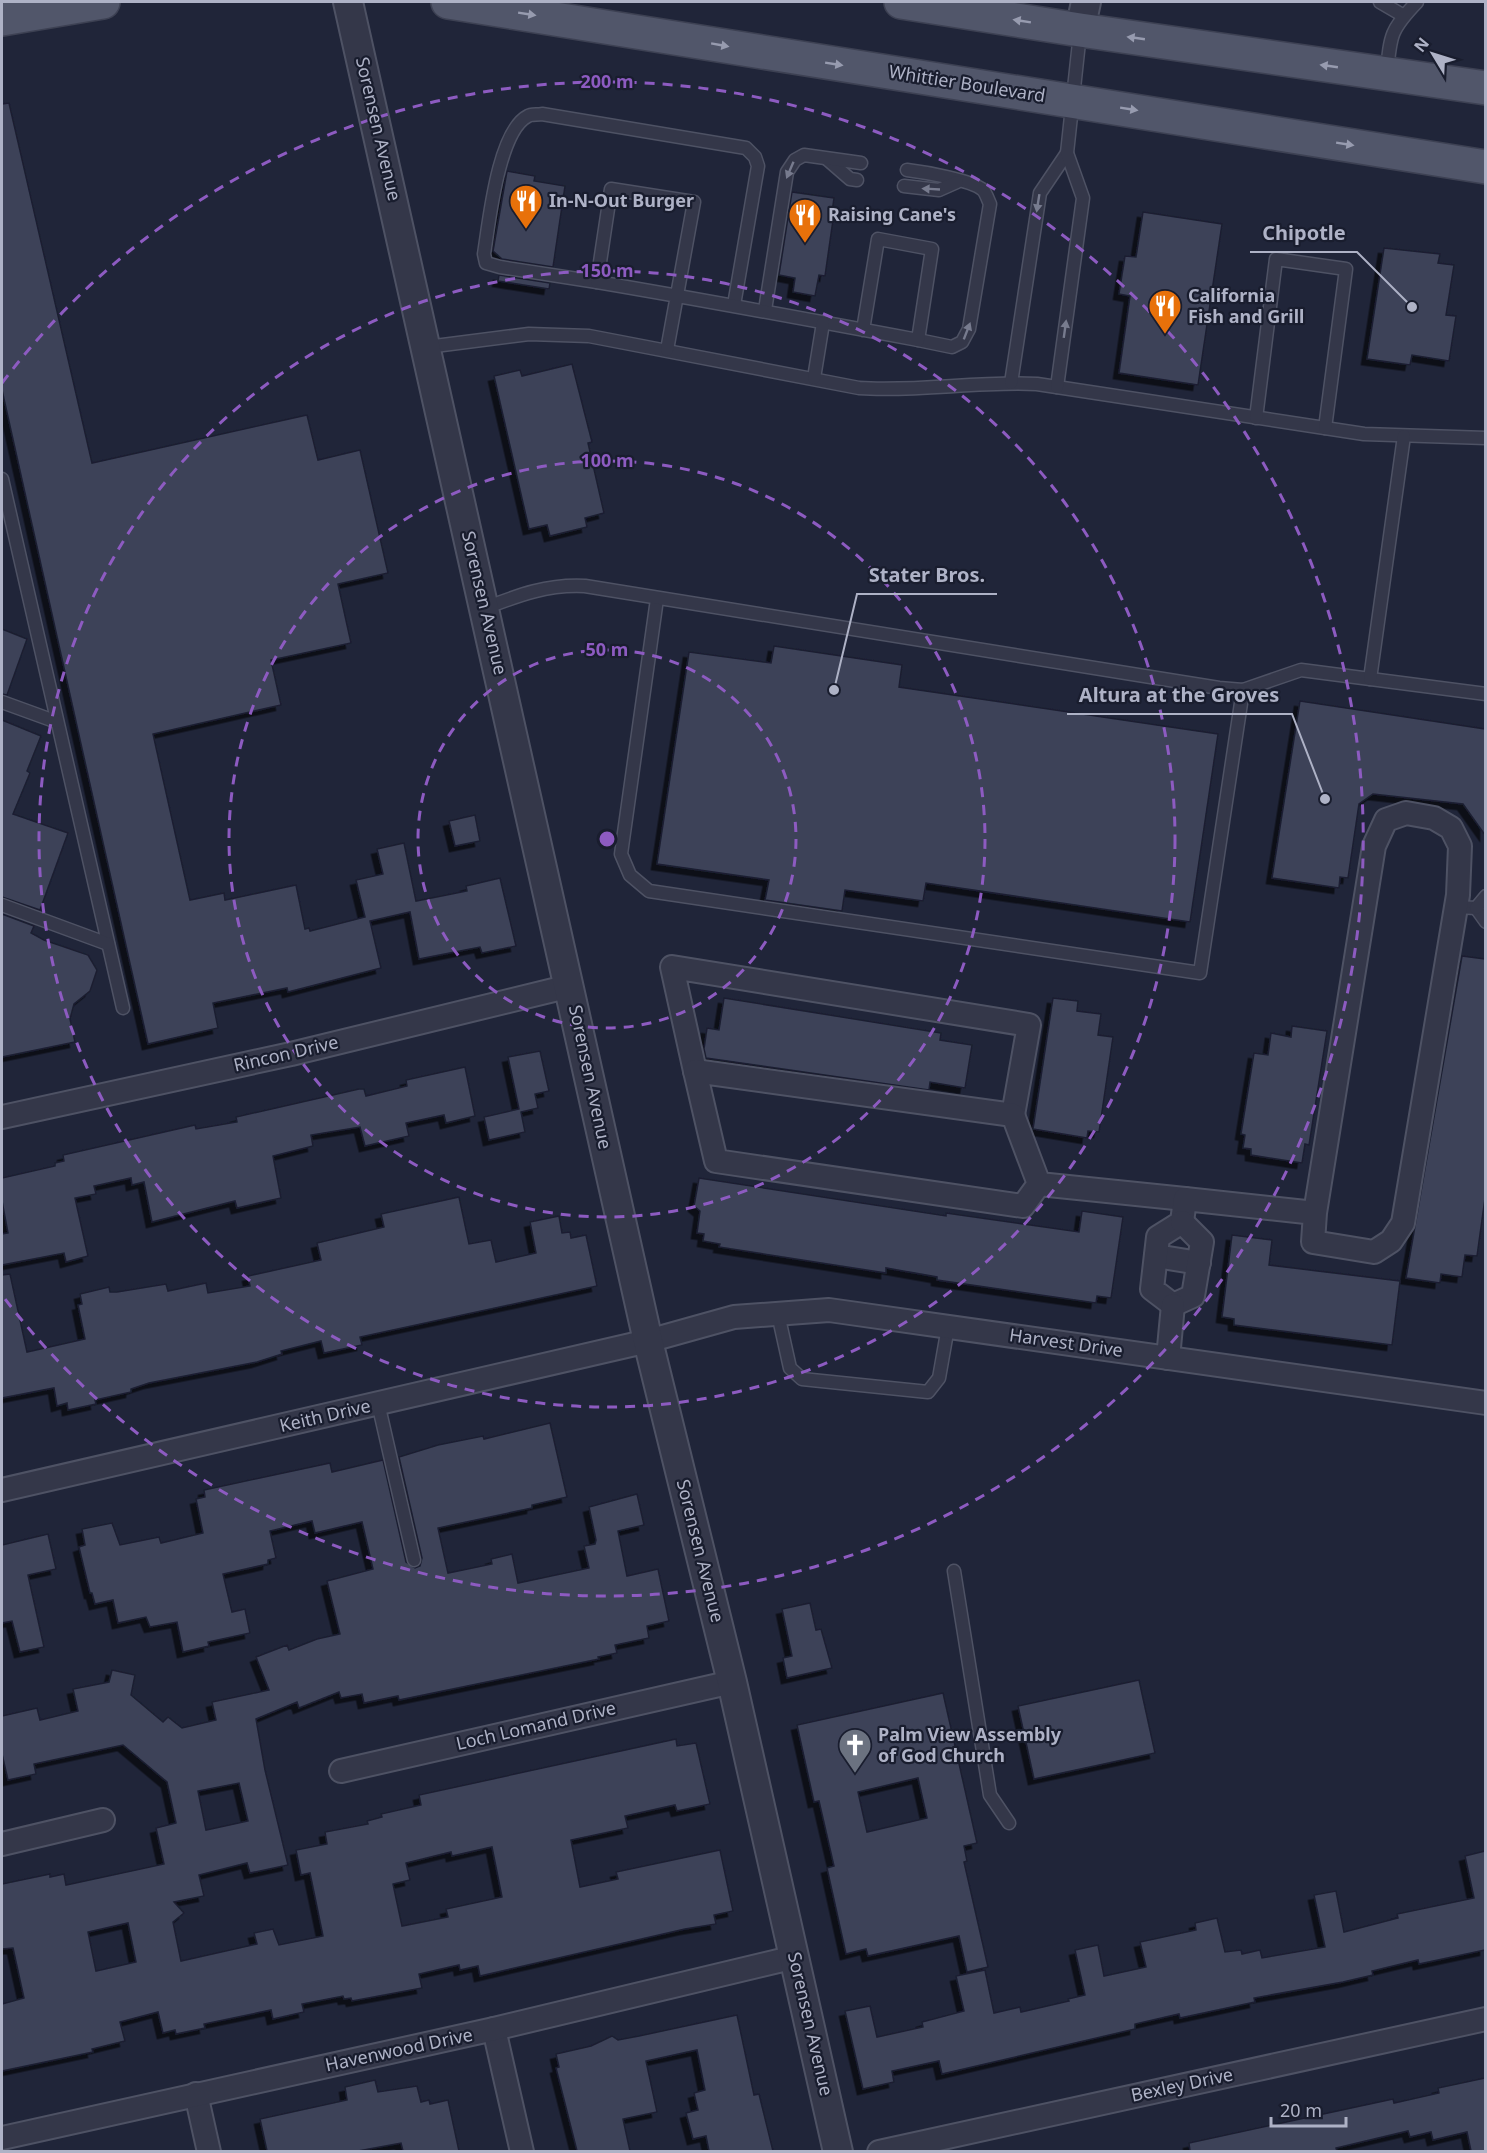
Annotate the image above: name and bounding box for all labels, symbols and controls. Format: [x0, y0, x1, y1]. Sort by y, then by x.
one-way arrow [518, 9, 537, 18]
one-way arrow [1012, 16, 1031, 25]
north arrow [1403, 24, 1463, 84]
text: N [1409, 33, 1434, 57]
one-way arrow [1126, 34, 1145, 43]
one-way arrow [710, 40, 729, 49]
street label: Sorensen Avenue [351, 55, 407, 203]
one-way arrow [825, 59, 844, 68]
street label: Whittier Boulevard [887, 59, 1047, 107]
one-way arrow [1319, 61, 1338, 70]
text: 200 m [580, 69, 634, 93]
one-way arrow [1120, 105, 1139, 114]
one-way arrow [1336, 140, 1355, 149]
one-way arrow [785, 161, 795, 179]
restaurant icon: In-N-Out Burger [508, 183, 544, 230]
one-way arrow [922, 184, 941, 193]
place label: In-N-Out Burger [549, 188, 694, 212]
one-way arrow [1034, 193, 1043, 212]
restaurant icon: Raising Cane's [787, 197, 823, 244]
place label: Raising Cane's [828, 202, 956, 226]
callout: Chipotle [1250, 214, 1357, 252]
text: Chipotle [1262, 219, 1346, 246]
text: 150 m [580, 258, 634, 282]
place label: California Fish and Grill [1188, 283, 1304, 328]
restaurant icon: California Fish and Grill [1147, 288, 1183, 335]
one-way arrow [1060, 319, 1069, 338]
one-way arrow [962, 321, 972, 339]
text: 100 m [580, 448, 634, 472]
street label: Sorensen Avenue [457, 529, 513, 677]
callout: Stater Bros. [857, 556, 997, 594]
text: Stater Bros. [869, 561, 985, 588]
text: 50 m [586, 637, 628, 661]
callout: Altura at the Groves [1067, 676, 1292, 714]
text: Altura at the Groves [1079, 681, 1279, 708]
centre of rings [597, 829, 617, 849]
street label: Sorensen Avenue [564, 1002, 618, 1151]
street label: Rincon Drive [231, 1029, 341, 1077]
street label: Harvest Drive [1008, 1322, 1124, 1362]
street label: Keith Drive [277, 1393, 373, 1437]
street label: Sorensen Avenue [672, 1477, 730, 1625]
street label: Loch Lomand Drive [453, 1695, 618, 1755]
place label: Palm View Assembly of God Church [878, 1722, 1062, 1767]
church icon: Palm View Assembly of God Church [837, 1727, 873, 1774]
street label: Sorensen Avenue [783, 1950, 839, 2098]
street label: Havenwood Drive [323, 2022, 475, 2076]
street label: Bexley Drive [1129, 2061, 1235, 2107]
scale bar [1271, 2090, 1346, 2128]
text: 20 m [1280, 2098, 1322, 2122]

